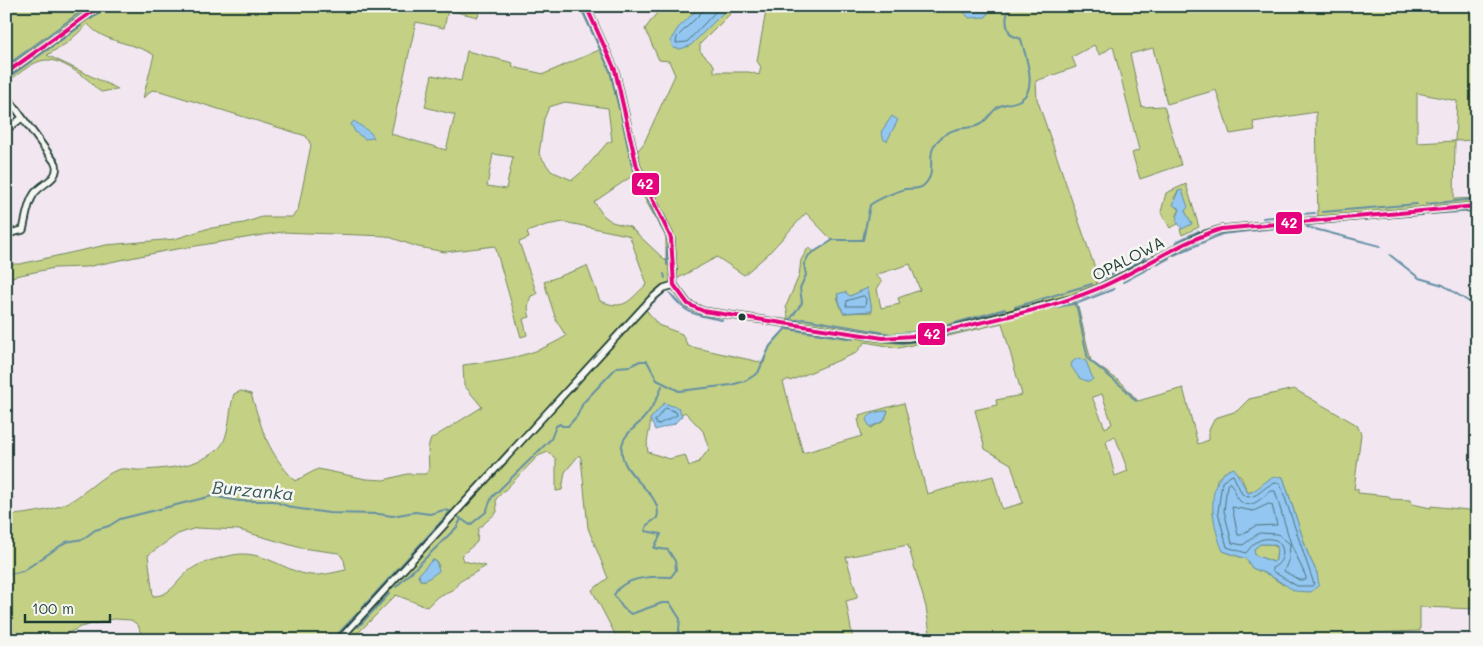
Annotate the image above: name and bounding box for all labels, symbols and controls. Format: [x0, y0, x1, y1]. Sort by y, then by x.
line badge: 42 [631, 172, 660, 196]
text: 42 [637, 174, 654, 193]
line badge: 42 [1275, 211, 1303, 235]
text: 42 [1281, 213, 1298, 232]
street label: OPALOWA [1088, 231, 1168, 285]
unlabelled marker [737, 312, 747, 322]
line badge: 42 [917, 322, 946, 346]
text: 42 [924, 324, 941, 343]
water label: Burzanka [211, 474, 295, 506]
scale bar [25, 591, 110, 623]
text: 100 m [32, 598, 74, 618]

